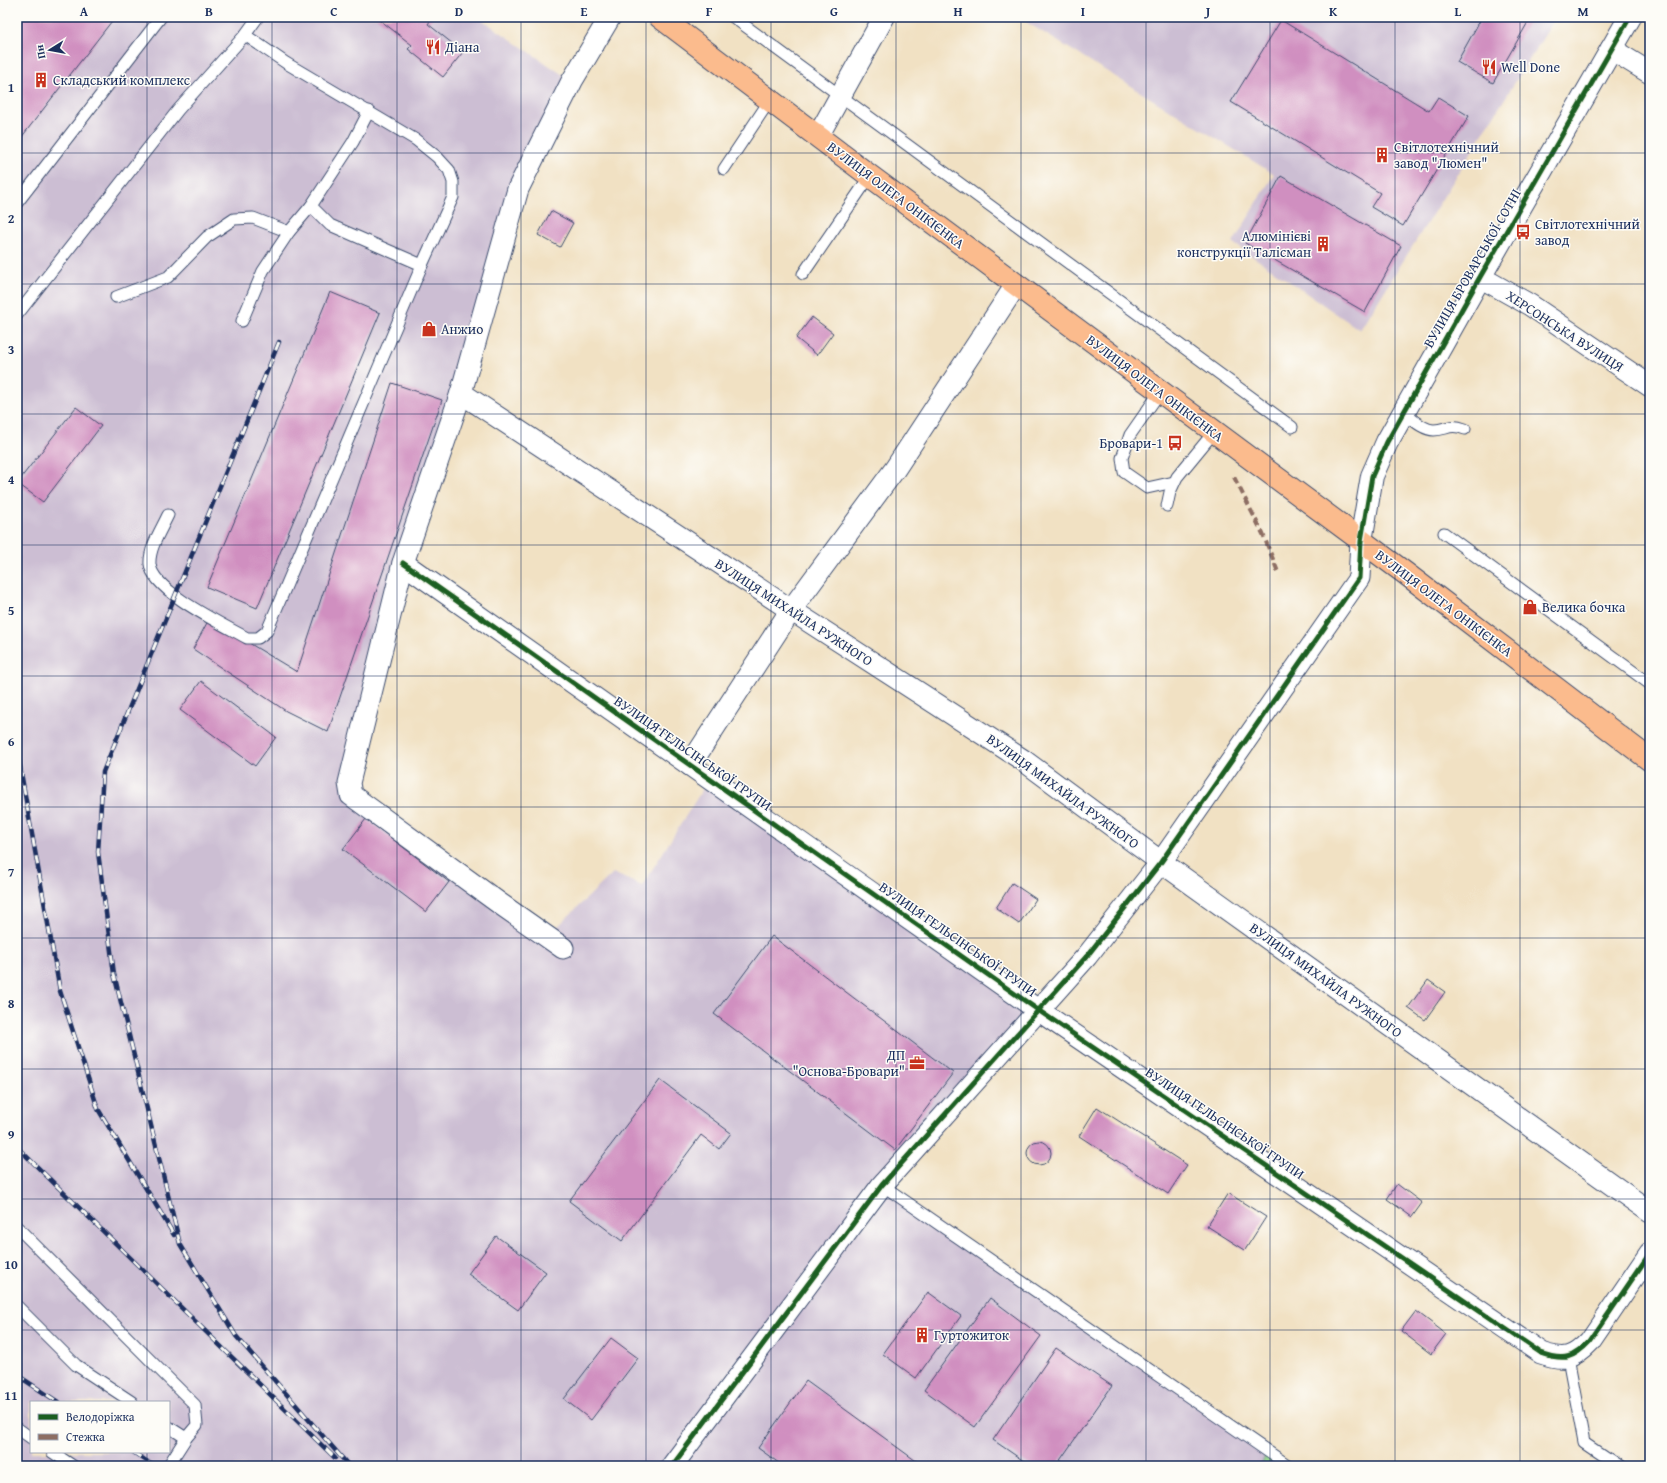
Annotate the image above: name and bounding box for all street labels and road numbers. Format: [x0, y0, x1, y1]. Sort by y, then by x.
street label: ВУЛИЦЯ ОЛЕГА ОНІКІЄНКА [823, 137, 969, 254]
street label: ВУЛИЦЯ БРОВАРСЬКОЇ СОТНІ [1418, 185, 1526, 351]
street label: ХЕРСОНСЬКА ВУЛИЦЯ [1502, 285, 1628, 377]
street label: ВУЛИЦЯ ОЛЕГА ОНІКІЄНКА [1082, 330, 1228, 447]
street label: ВУЛИЦЯ ОЛЕГА ОНІКІЄНКА [1371, 545, 1517, 662]
street label: ВУЛИЦЯ МИХАЙЛА РУЖНОГО [711, 553, 877, 671]
street label: ВУЛИЦЯ ГЕЛЬСІНСЬКОЇ ГРУПИ [610, 691, 776, 815]
street label: ВУЛИЦЯ МИХАЙЛА РУЖНОГО [983, 729, 1143, 853]
street label: ВУЛИЦЯ ГЕЛЬСІНСЬКОЇ ГРУПИ [875, 877, 1041, 1001]
street label: ВУЛИЦЯ МИХАЙЛА РУЖНОГО [1246, 918, 1406, 1042]
street label: ВУЛИЦЯ ГЕЛЬСІНСЬКОЇ ГРУПИ [1141, 1062, 1309, 1184]

